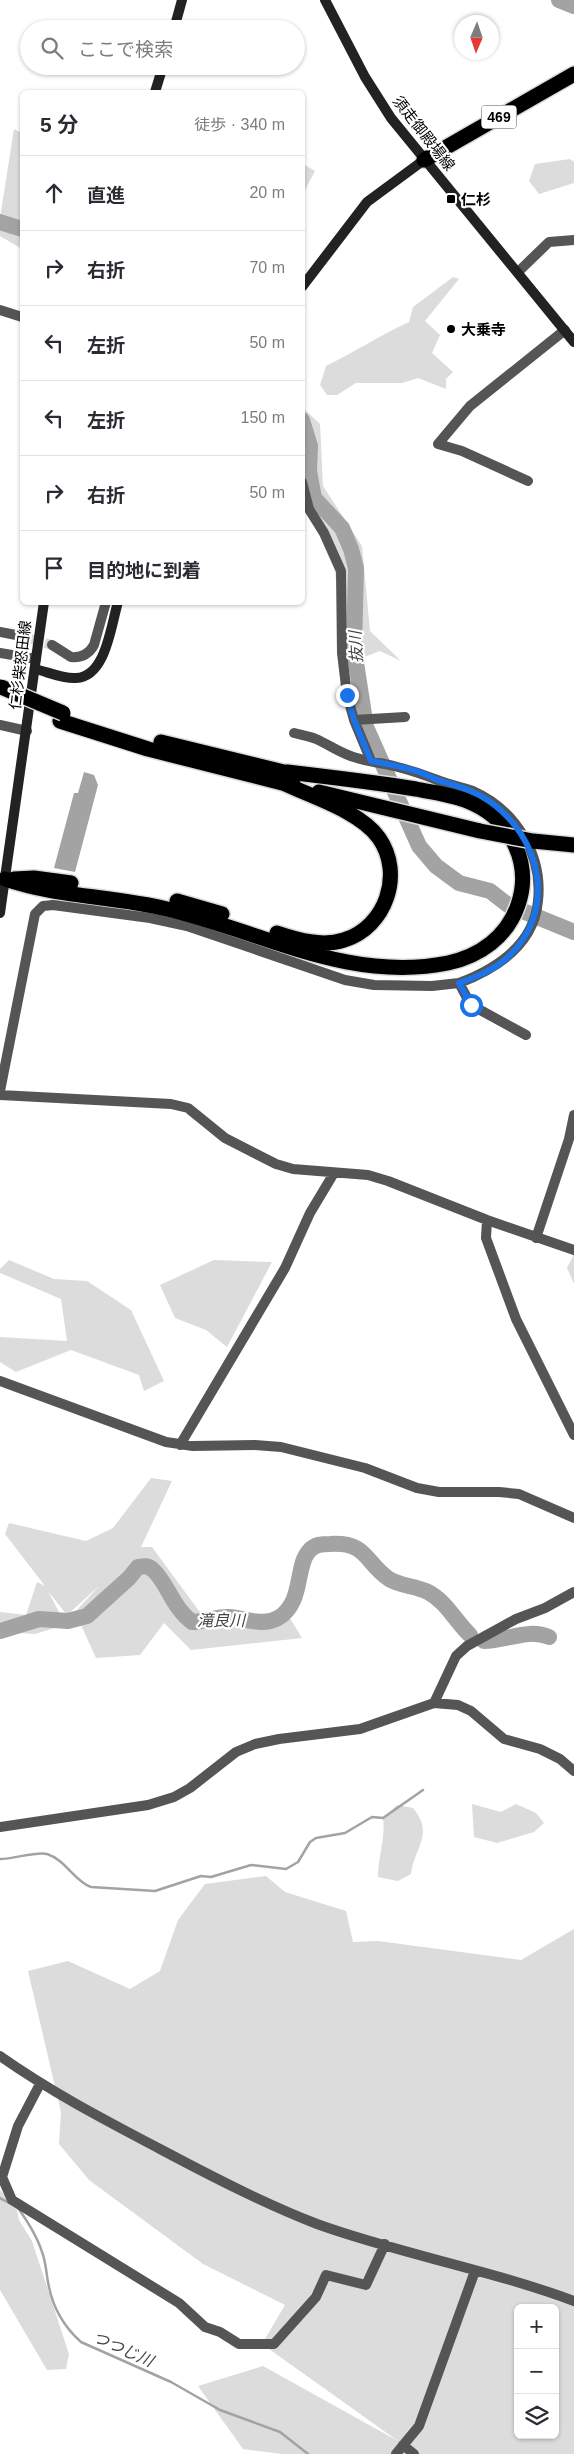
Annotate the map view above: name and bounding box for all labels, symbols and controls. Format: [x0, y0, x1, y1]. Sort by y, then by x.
north arrow [454, 15, 499, 60]
search box [20, 20, 305, 75]
icon: search [38, 34, 66, 62]
text: ここで検索 [78, 39, 173, 60]
street label: 須走御殿場線 [390, 92, 458, 174]
road number: 469 [482, 105, 516, 128]
text: 5 分 [40, 113, 79, 136]
text: 徒歩 · 340 m [194, 116, 285, 133]
icon: ahead [40, 179, 68, 207]
text: 20 m [249, 184, 285, 201]
text: 直進 [87, 185, 125, 206]
place label: 仁杉 [461, 191, 491, 208]
marker: 仁杉 [445, 193, 457, 205]
icon: right [40, 254, 68, 282]
text: 70 m [249, 259, 285, 276]
text: 右折 [87, 260, 125, 281]
place label: 大乗寺 [461, 321, 506, 338]
marker: 大乗寺 [445, 323, 457, 335]
icon: left [40, 329, 68, 357]
text: 50 m [249, 334, 285, 351]
text: 左折 [87, 335, 125, 356]
icon: left [40, 404, 68, 432]
text: 150 m [241, 409, 285, 426]
text: 左折 [87, 410, 125, 431]
icon: right [40, 479, 68, 507]
text: 50 m [249, 484, 285, 501]
text: 右折 [87, 485, 125, 506]
icon: arrive [40, 554, 68, 582]
text: 目的地に到着 [87, 560, 201, 581]
street label: 仁杉柴怒田線 [6, 619, 34, 711]
water label: 抜川 [347, 629, 365, 663]
route end [336, 684, 359, 707]
route start [460, 994, 483, 1017]
water label: 滝良川 [197, 1612, 247, 1629]
map controls [514, 2304, 559, 2439]
button: + [514, 2304, 559, 2349]
water label: つつじ川 [90, 2328, 158, 2371]
button: − [514, 2349, 559, 2394]
button: layers [514, 2394, 559, 2439]

